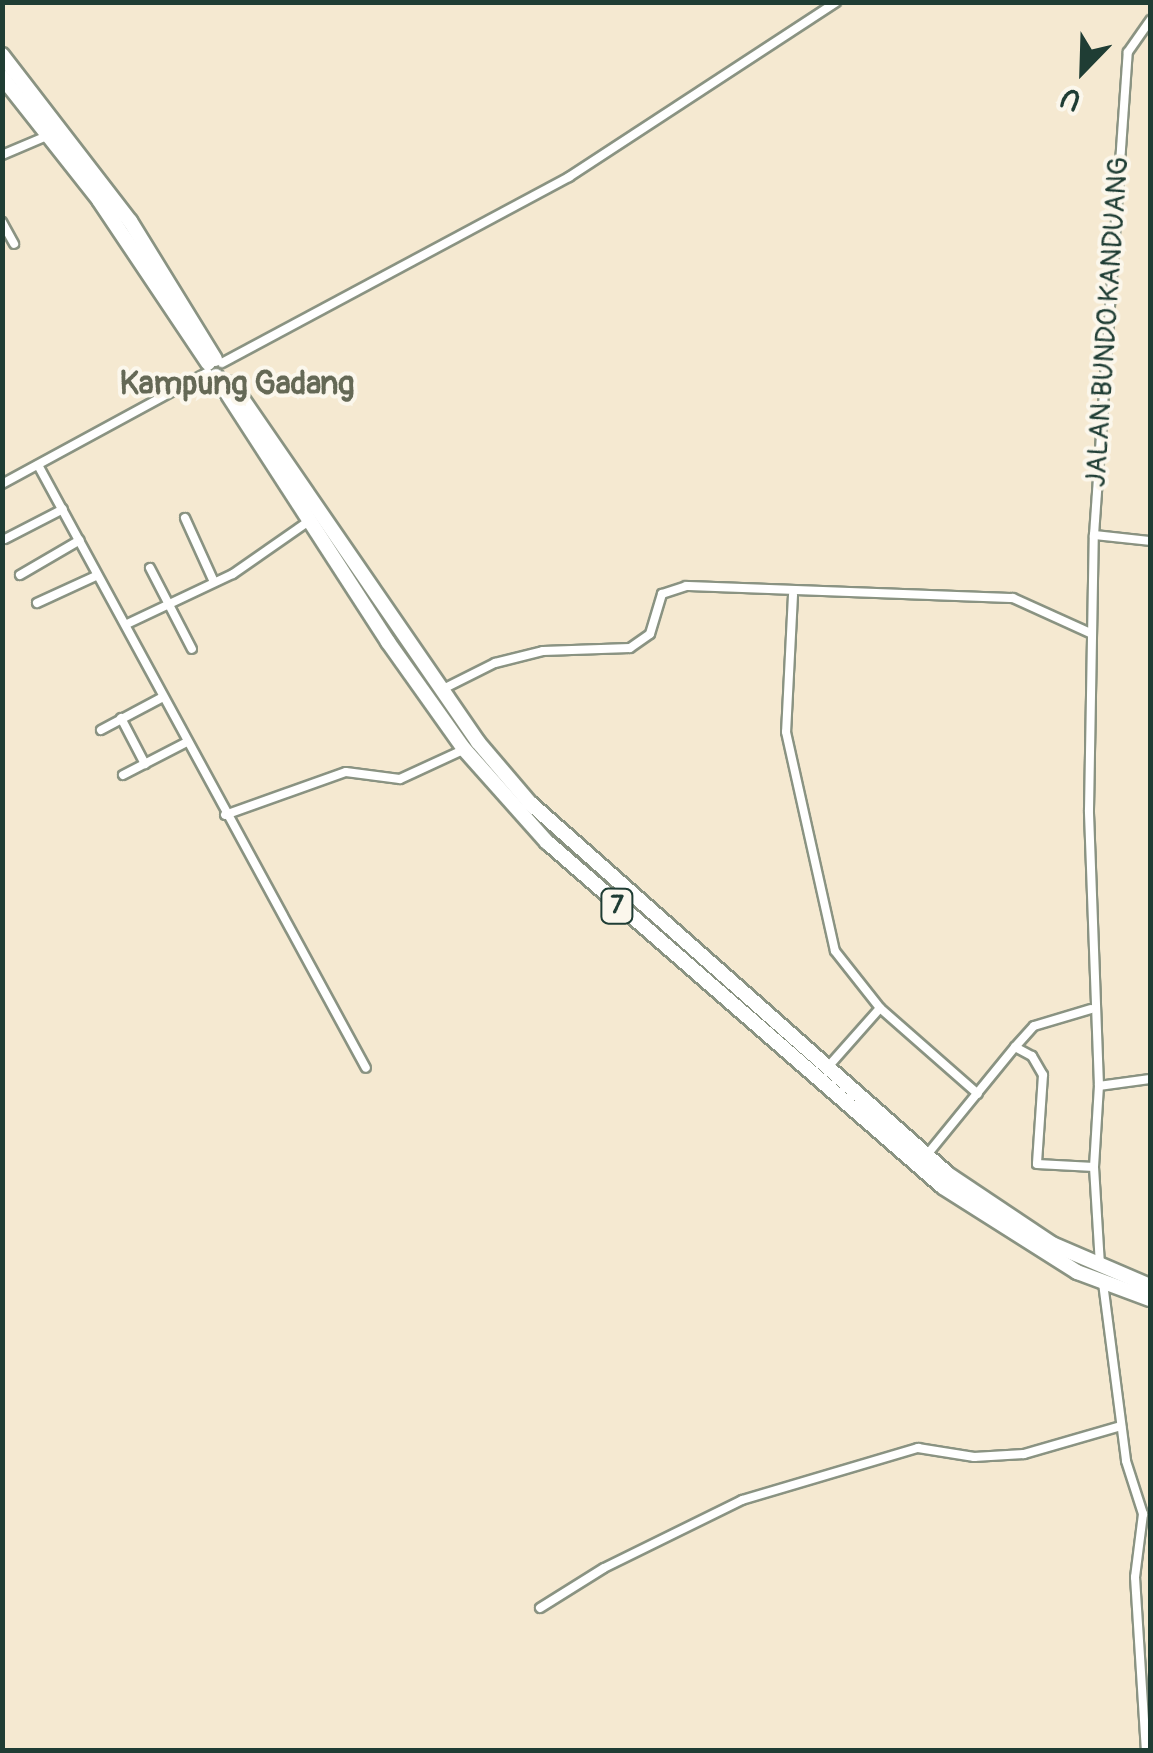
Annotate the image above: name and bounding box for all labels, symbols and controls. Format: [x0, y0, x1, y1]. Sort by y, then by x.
north arrow [1033, 20, 1133, 120]
text: U [1056, 78, 1086, 118]
street label: JALAN BUNDO KANDUANG [1080, 156, 1136, 488]
district label: Kampung Gadang [120, 365, 354, 403]
road number: 7 [600, 886, 634, 926]

